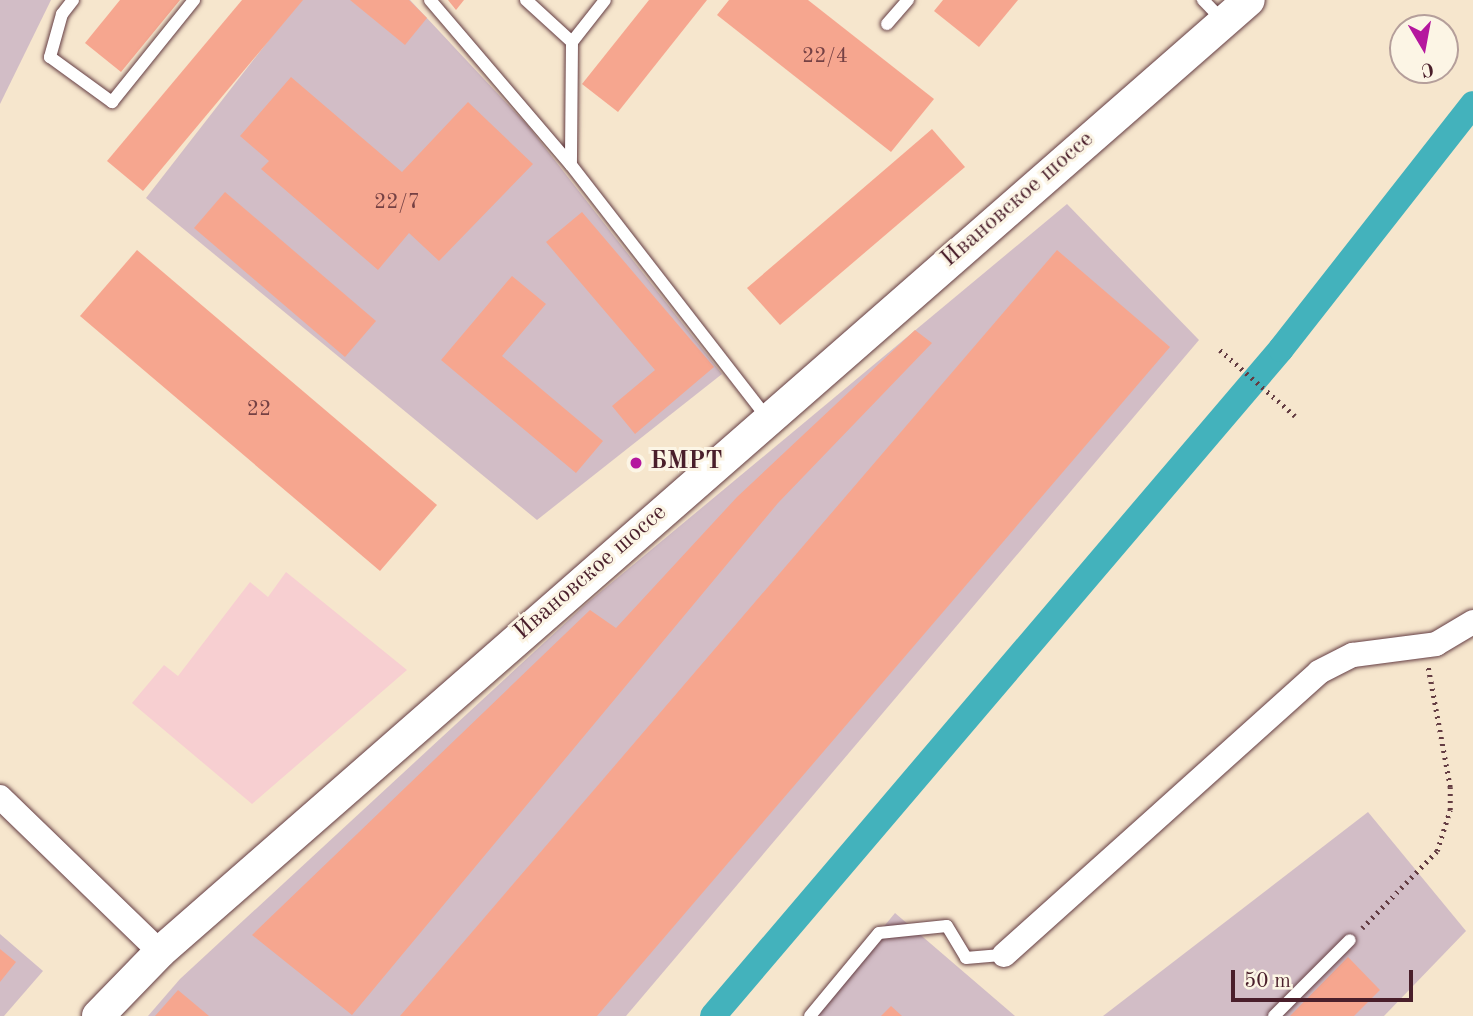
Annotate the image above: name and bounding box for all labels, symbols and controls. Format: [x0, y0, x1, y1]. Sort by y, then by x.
north arrow [1389, 14, 1459, 84]
house number: 22/4 [802, 44, 848, 70]
text: С [1420, 58, 1435, 79]
street label: Ивановское шоссе [936, 126, 1100, 274]
house number: 22/7 [374, 190, 420, 216]
house number: 22 [247, 397, 271, 423]
place label: БМРТ [650, 449, 722, 477]
marker: БМРТ [628, 455, 644, 471]
street label: Ивановское шоссе [509, 499, 673, 647]
scale bar [1235, 956, 1417, 1000]
text: 50 m [1244, 971, 1291, 992]

